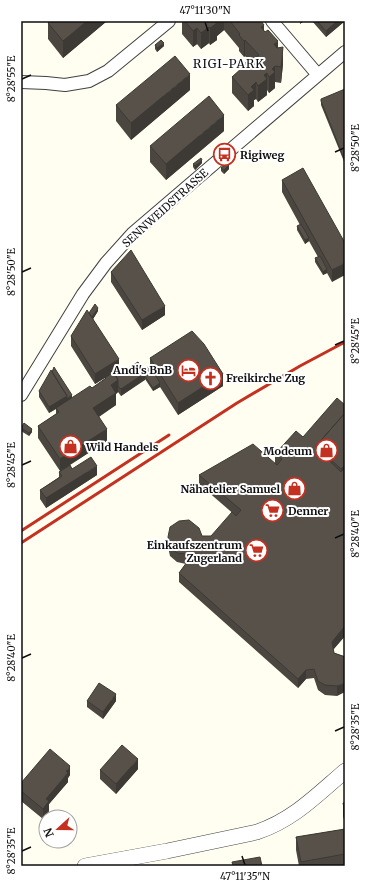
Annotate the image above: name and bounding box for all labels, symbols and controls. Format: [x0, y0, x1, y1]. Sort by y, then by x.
text: 47°11'30"N [179, 4, 231, 17]
text: 8°28'55"E [5, 55, 18, 102]
district label: RIGI-PARK [193, 56, 265, 71]
text: 8°28'50"E [349, 123, 362, 172]
bus stop icon: Rigiweg [211, 142, 237, 168]
place label: Rigiweg [240, 148, 285, 162]
street label: SENNWEIDSTRASSE [119, 166, 211, 250]
text: 8°28'50"E [5, 247, 18, 296]
text: 8°28'45"E [349, 317, 362, 364]
hotel icon: Andi's BnB [175, 357, 201, 383]
place label: Andi's BnB [112, 363, 172, 377]
church icon: Freikirche Zug [198, 365, 224, 391]
place label: Freikirche Zug [226, 371, 305, 385]
shop icon: Wild Handels [58, 434, 84, 460]
shop icon: Modeum [314, 438, 340, 464]
place label: Wild Handels [85, 440, 159, 454]
text: 8°28'45"E [5, 441, 18, 488]
place label: Modeum [263, 444, 312, 458]
shop icon: Nähatelier Samuel [282, 476, 308, 502]
place label: Nähatelier Samuel [181, 482, 280, 496]
supermarket icon: Denner [260, 498, 286, 524]
place label: Denner [288, 504, 328, 518]
text: 8°28'40"E [349, 510, 362, 558]
place label: Einkaufszentrum Zugerland [147, 538, 242, 565]
supermarket icon: Einkaufszentrum Zugerland [244, 538, 270, 564]
text: 8°28'40"E [5, 634, 18, 682]
text: 8°28'35"E [349, 703, 362, 750]
north arrow [38, 809, 78, 849]
text: N [40, 826, 57, 839]
text: 8°28'35"E [5, 827, 18, 874]
text: 47°11'35"N [220, 870, 270, 883]

